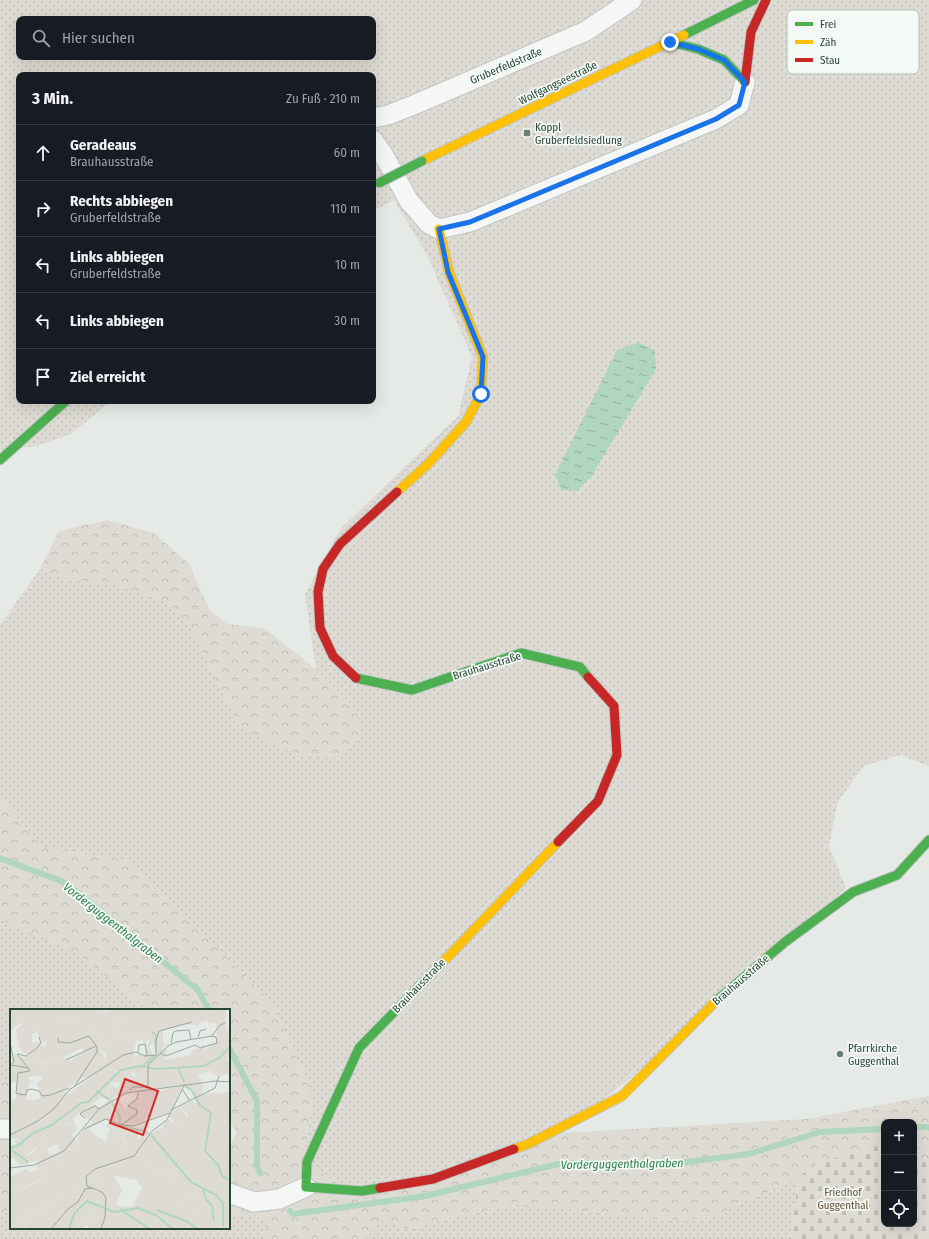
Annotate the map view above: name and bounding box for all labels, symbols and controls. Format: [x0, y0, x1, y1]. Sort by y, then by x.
legend [787, 10, 919, 74]
search box [16, 16, 376, 60]
text: Frei [820, 18, 836, 31]
icon: search [30, 27, 52, 49]
text: Hier suchen [62, 29, 135, 47]
route end [661, 33, 679, 51]
text: Zäh [820, 36, 836, 49]
street label: Gruberfeldstraße [468, 45, 544, 87]
text: Stau [820, 54, 840, 67]
street label: Wolfgangseestraße [517, 58, 599, 108]
text: 3 Min. [32, 88, 73, 109]
text: Zu Fuß · 210 m [286, 91, 360, 106]
place label: Koppl Gruberfeldsiedlung [535, 121, 623, 147]
marker: Koppl Gruberfeldsiedlung [522, 128, 532, 138]
text: Geradeaus [70, 136, 136, 154]
icon: ahead [32, 142, 54, 164]
text: 60 m [334, 145, 360, 160]
text: Brauhausstraße [70, 154, 154, 169]
text: Rechts abbiegen [70, 192, 173, 210]
icon: right [32, 198, 54, 220]
text: 110 m [330, 201, 360, 216]
text: Gruberfeldstraße [70, 210, 161, 225]
text: Links abbiegen [70, 248, 164, 266]
icon: left [32, 254, 54, 276]
text: 10 m [335, 257, 360, 272]
text: Gruberfeldstraße [70, 266, 161, 281]
icon: left [32, 310, 54, 332]
text: Links abbiegen [70, 312, 164, 330]
text: 30 m [334, 313, 360, 328]
icon: arrive [32, 366, 54, 388]
text: Ziel erreicht [70, 368, 145, 386]
route start [472, 385, 490, 403]
street label: Brauhausstraße [451, 649, 523, 683]
water label: Vorderguggenthalgraben [60, 880, 166, 966]
street label: Brauhausstraße [710, 952, 772, 1008]
street label: Brauhausstraße [390, 956, 448, 1016]
inset map [10, 1009, 230, 1229]
place label: Pfarrkirche Guggenthal [848, 1042, 899, 1068]
marker: Pfarrkirche Guggenthal [835, 1049, 845, 1059]
map controls [881, 1119, 917, 1227]
button: + [881, 1119, 917, 1155]
button: − [881, 1155, 917, 1191]
water label: Vorderguggenthalgraben [560, 1156, 684, 1172]
park label: Friedhof Guggenthal [817, 1186, 869, 1212]
button: locate [881, 1191, 917, 1227]

